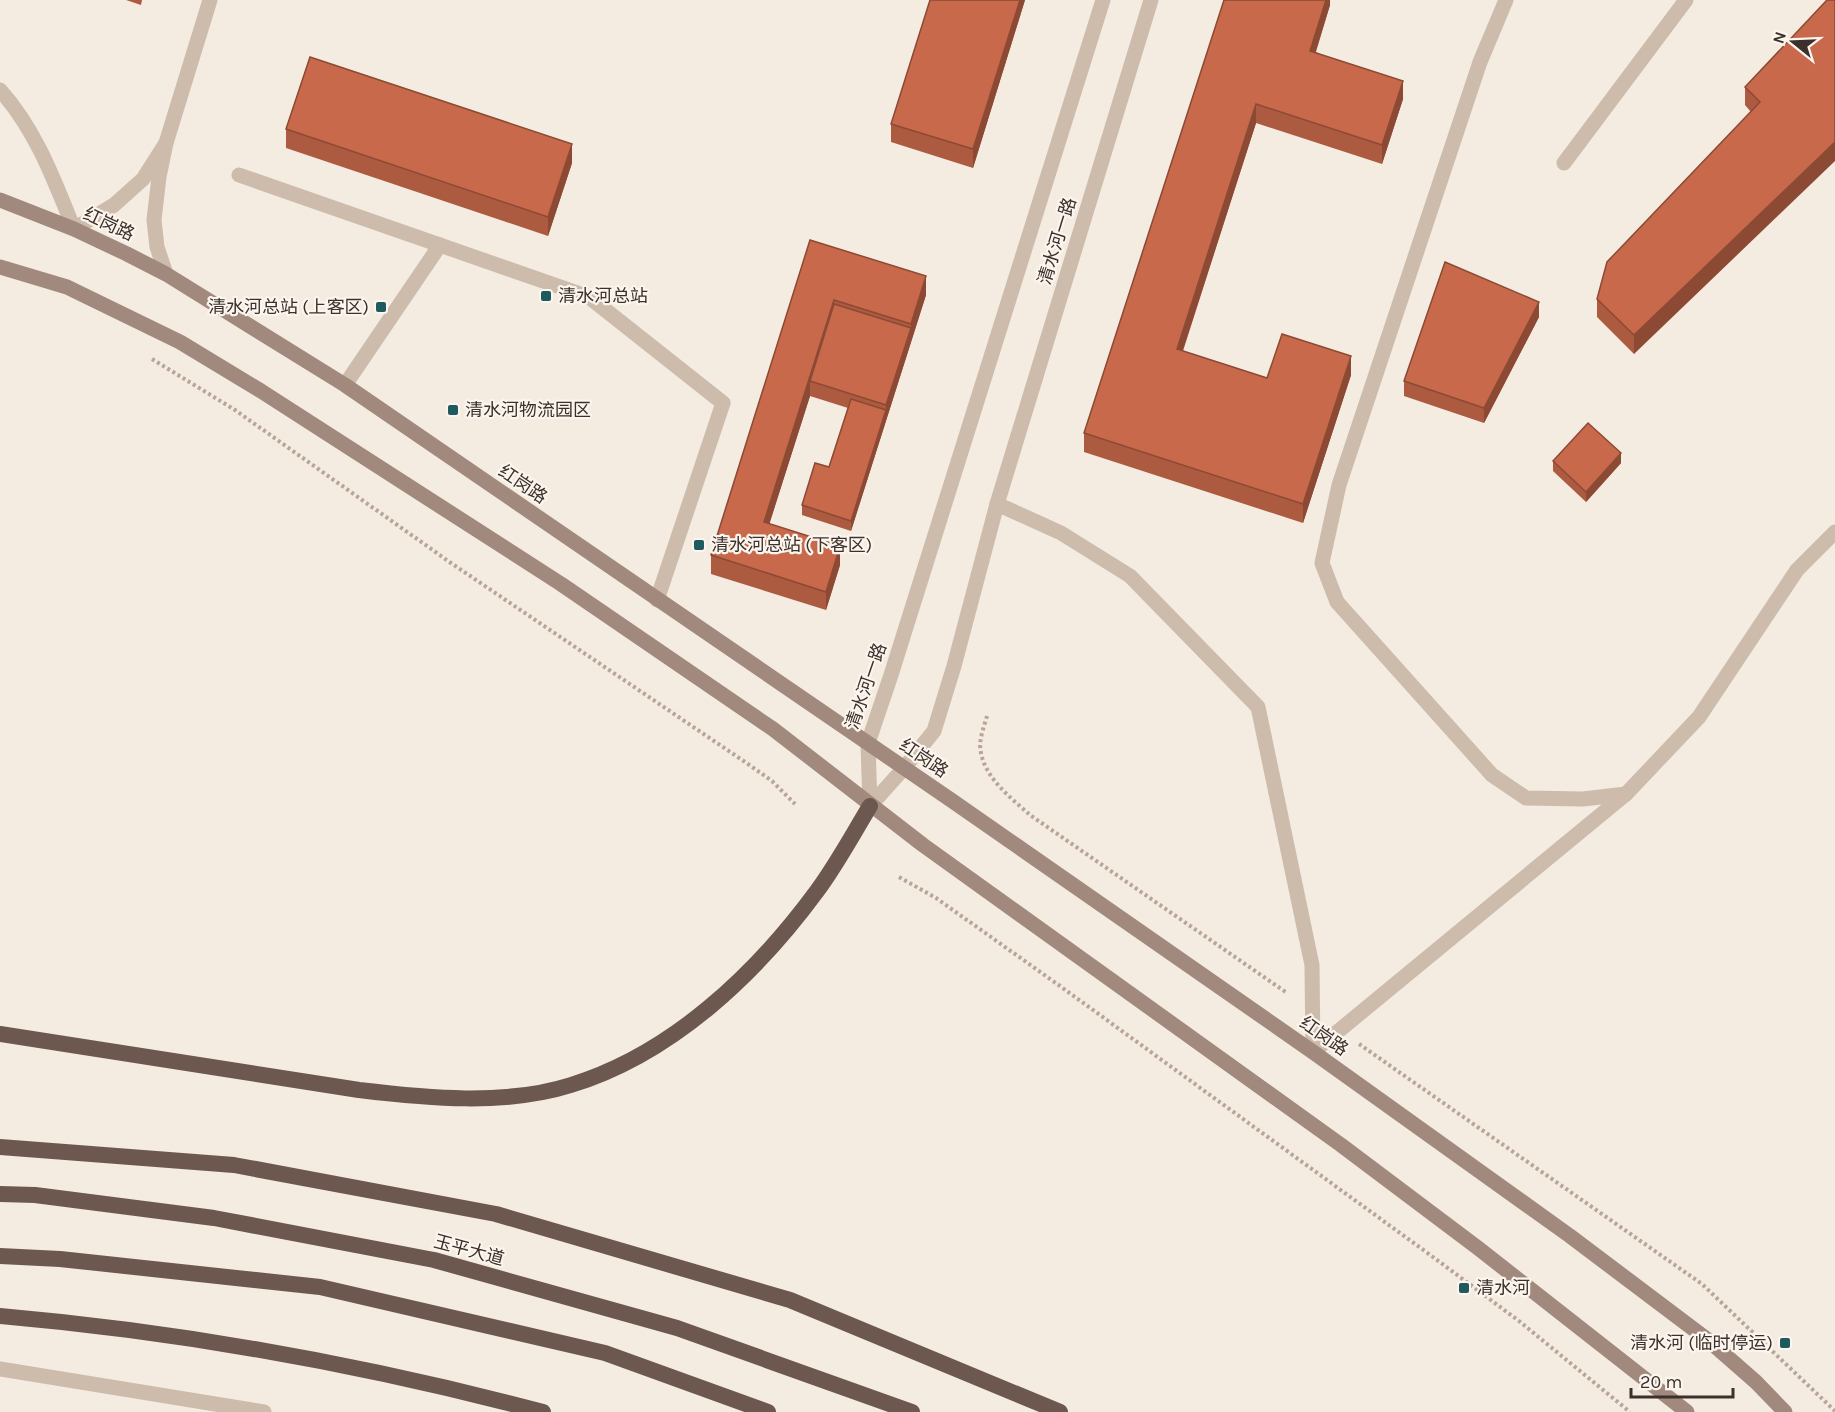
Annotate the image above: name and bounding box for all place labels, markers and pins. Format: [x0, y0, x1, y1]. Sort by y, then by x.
place label: 清水河总站 [558, 285, 648, 307]
marker: 清水河总站 [539, 289, 553, 303]
place label: 清水河总站 (上客区) [208, 296, 369, 318]
marker: 清水河总站 (上客区) [374, 300, 388, 314]
place label: 清水河物流园区 [465, 399, 591, 421]
marker: 清水河物流园区 [446, 403, 460, 417]
place label: 清水河总站 (下客区) [711, 534, 872, 556]
marker: 清水河总站 (下客区) [692, 538, 706, 552]
place label: 清水河 [1476, 1277, 1530, 1299]
marker: 清水河 [1457, 1281, 1471, 1295]
place label: 清水河 (临时停运) [1630, 1332, 1773, 1354]
marker: 清水河 (临时停运) [1778, 1336, 1792, 1350]

